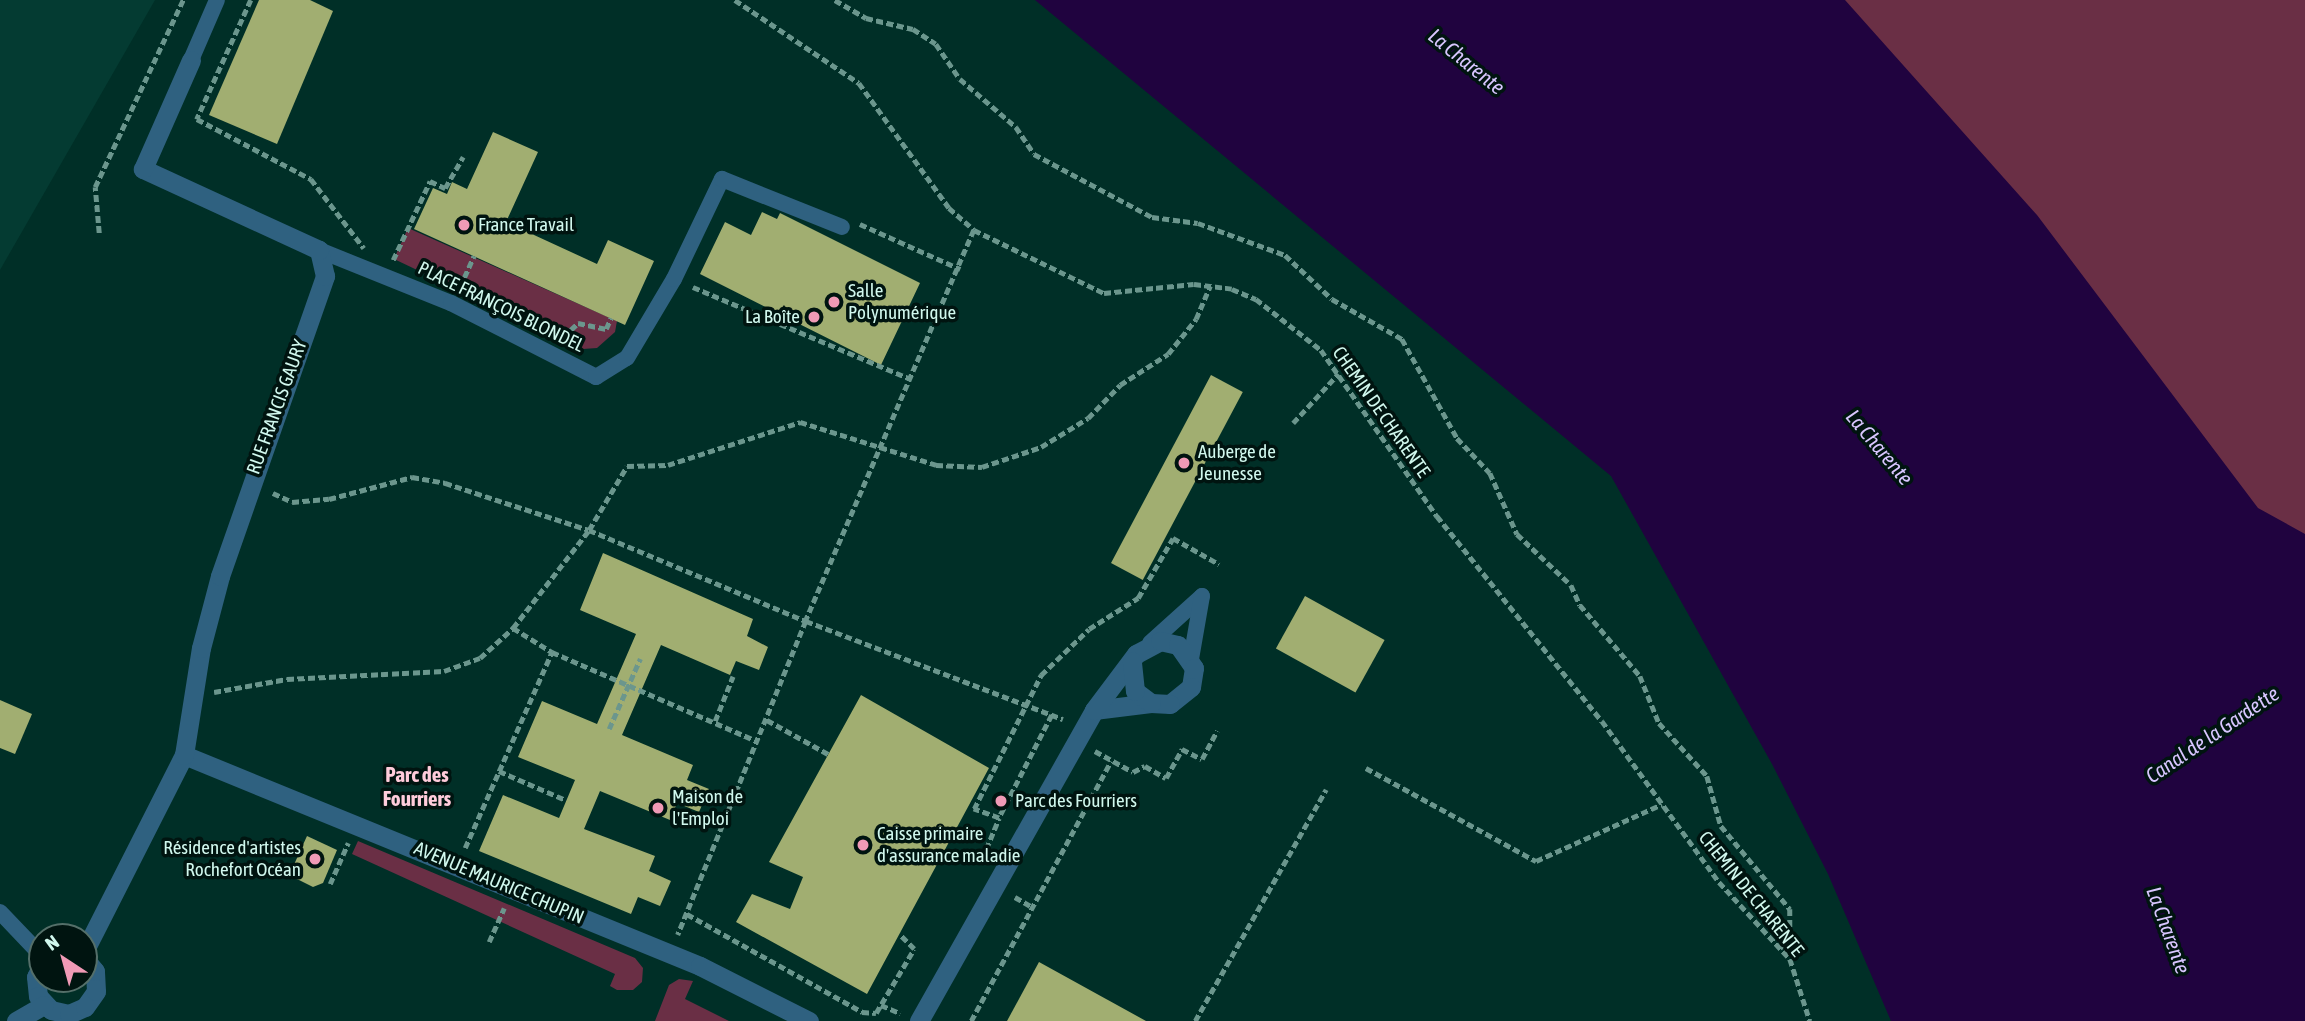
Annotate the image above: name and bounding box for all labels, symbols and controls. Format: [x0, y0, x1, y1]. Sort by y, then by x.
water label: La Charente [1424, 23, 1510, 99]
place label: France Travail [478, 214, 574, 236]
marker: France Travail [456, 217, 472, 233]
street label: PLACE FRANÇOIS BLONDEL [414, 257, 588, 357]
place label: Salle Polynumérique [848, 280, 956, 324]
marker: Salle Polynumérique [826, 294, 842, 310]
place label: La Boîte [745, 306, 800, 328]
marker: La Boîte [806, 309, 822, 325]
street label: RUE FRANCIS GAURY [242, 337, 312, 477]
street label: CHEMIN DE CHARENTE [1327, 342, 1435, 482]
water label: La Charente [1841, 404, 1919, 490]
place label: Auberge de Jeunesse [1198, 441, 1276, 485]
marker: Auberge de Jeunesse [1176, 455, 1192, 471]
water label: Canal de la Gardette [2141, 680, 2283, 788]
district label: Parc des Fourriers [383, 761, 451, 811]
place label: Maison de l'Emploi [672, 786, 743, 830]
place label: Parc des Fourriers [1015, 790, 1137, 812]
marker: Parc des Fourriers [993, 793, 1009, 809]
marker: Maison de l'Emploi [650, 800, 666, 816]
place label: Caisse primaire d'assurance maladie [877, 823, 1020, 867]
street label: CHEMIN DE CHARENTE [1694, 827, 1808, 961]
place label: Résidence d'artistes Rochefort Océan [163, 837, 301, 881]
street label: AVENUE MAURICE CHUPIN [411, 837, 587, 929]
marker: Caisse primaire d'assurance maladie [855, 837, 871, 853]
marker: Résidence d'artistes Rochefort Océan [307, 851, 323, 867]
water label: La Charente [2142, 883, 2196, 977]
north arrow [28, 923, 98, 993]
text: N [41, 930, 63, 955]

